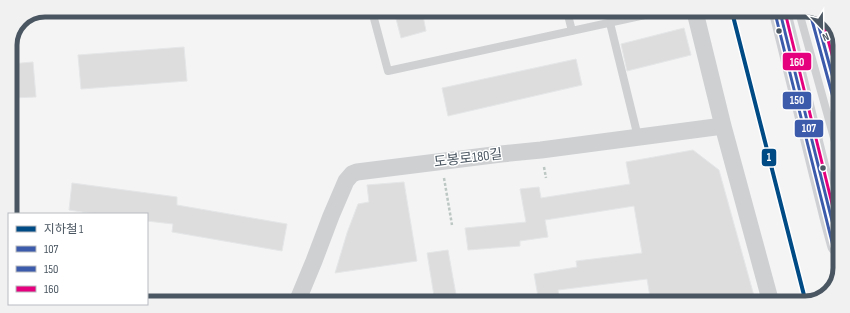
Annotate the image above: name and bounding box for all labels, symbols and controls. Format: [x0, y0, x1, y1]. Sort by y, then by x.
north arrow [802, 8, 842, 48]
unlabelled marker [774, 26, 784, 36]
text: N [820, 30, 831, 44]
line badge: 160 [782, 52, 812, 71]
text: 160 [790, 56, 804, 69]
line badge: 150 [782, 91, 812, 110]
text: 150 [790, 94, 804, 107]
line badge: 107 [794, 119, 824, 138]
text: 107 [802, 122, 816, 135]
street label: 도봉로180길 [433, 145, 503, 171]
line badge: 1 [761, 148, 777, 167]
text: 1 [767, 151, 772, 164]
unlabelled marker [818, 163, 828, 173]
legend [8, 213, 148, 305]
text: 지하철 1 [44, 222, 84, 237]
text: 107 [44, 242, 59, 257]
text: 150 [44, 262, 58, 277]
text: 160 [44, 282, 59, 297]

